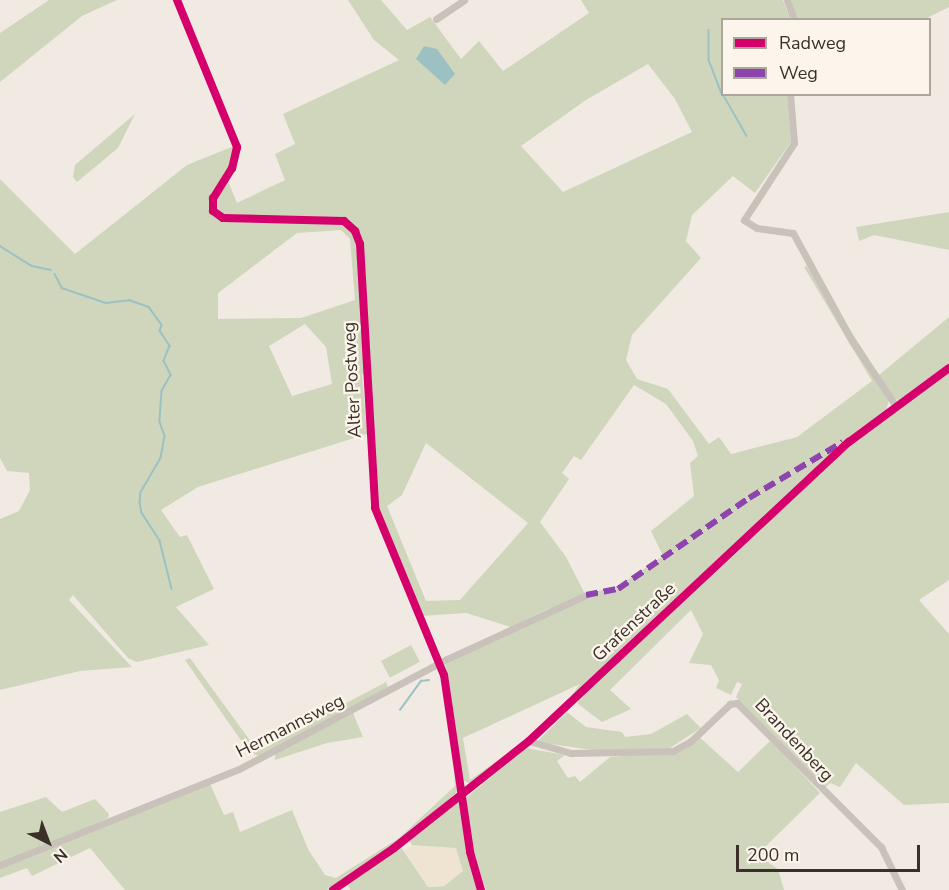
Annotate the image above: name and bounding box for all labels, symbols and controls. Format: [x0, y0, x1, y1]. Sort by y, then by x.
legend [721, 18, 931, 96]
text: Radweg [779, 31, 846, 55]
text: Weg [779, 61, 818, 85]
street label: Alter Postweg [338, 321, 366, 439]
street label: Grafenstraße [588, 578, 680, 666]
street label: Hermannsweg [232, 689, 348, 763]
street label: Brandenberg [750, 694, 838, 786]
north arrow [18, 812, 78, 872]
scale bar [739, 833, 924, 871]
text: N [48, 843, 72, 868]
text: 200 m [747, 843, 799, 867]

